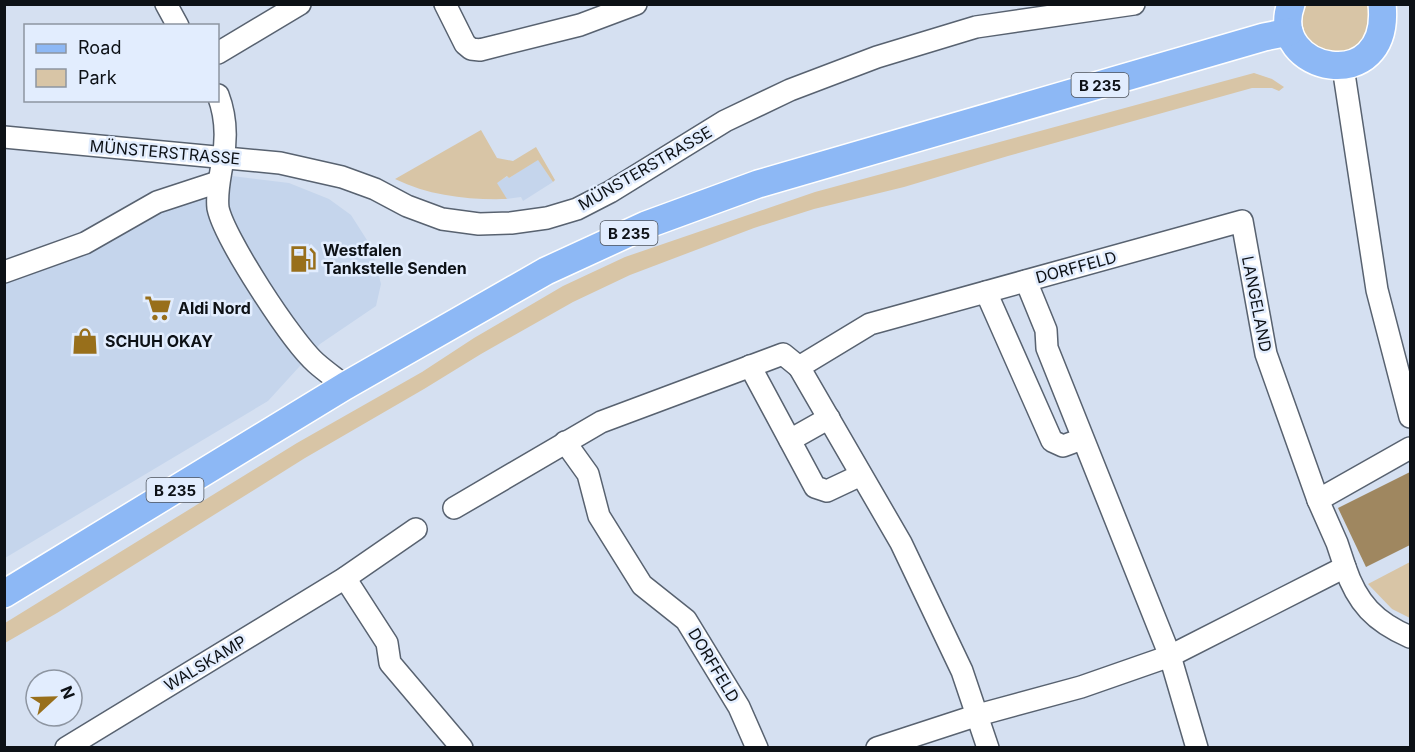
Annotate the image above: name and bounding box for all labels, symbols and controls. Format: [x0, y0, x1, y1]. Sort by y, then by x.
legend [24, 24, 219, 102]
text: Road [78, 37, 121, 58]
text: Park [78, 67, 117, 88]
road number: B 235 [1072, 73, 1128, 97]
street label: MÜNSTERSTRASSE [575, 122, 715, 214]
street label: MÜNSTERSTRASSE [89, 135, 241, 169]
road number: B 235 [600, 221, 658, 245]
place label: Westfalen Tankstelle Senden [323, 240, 467, 278]
fuel station icon: Westfalen Tankstelle Senden [288, 244, 318, 274]
street label: DORFFELD [1033, 247, 1119, 287]
street label: LANGELAND [1238, 254, 1276, 354]
supermarket icon: Aldi Nord [143, 293, 173, 323]
place label: Aldi Nord [178, 298, 251, 318]
shop icon: SCHUH OKAY [70, 326, 100, 356]
place label: SCHUH OKAY [105, 331, 213, 351]
road number: B 235 [146, 478, 204, 502]
street label: DORFFELD [684, 624, 744, 706]
street label: WALSKAMP [161, 631, 249, 695]
north arrow [24, 668, 84, 728]
text: N [56, 683, 79, 702]

